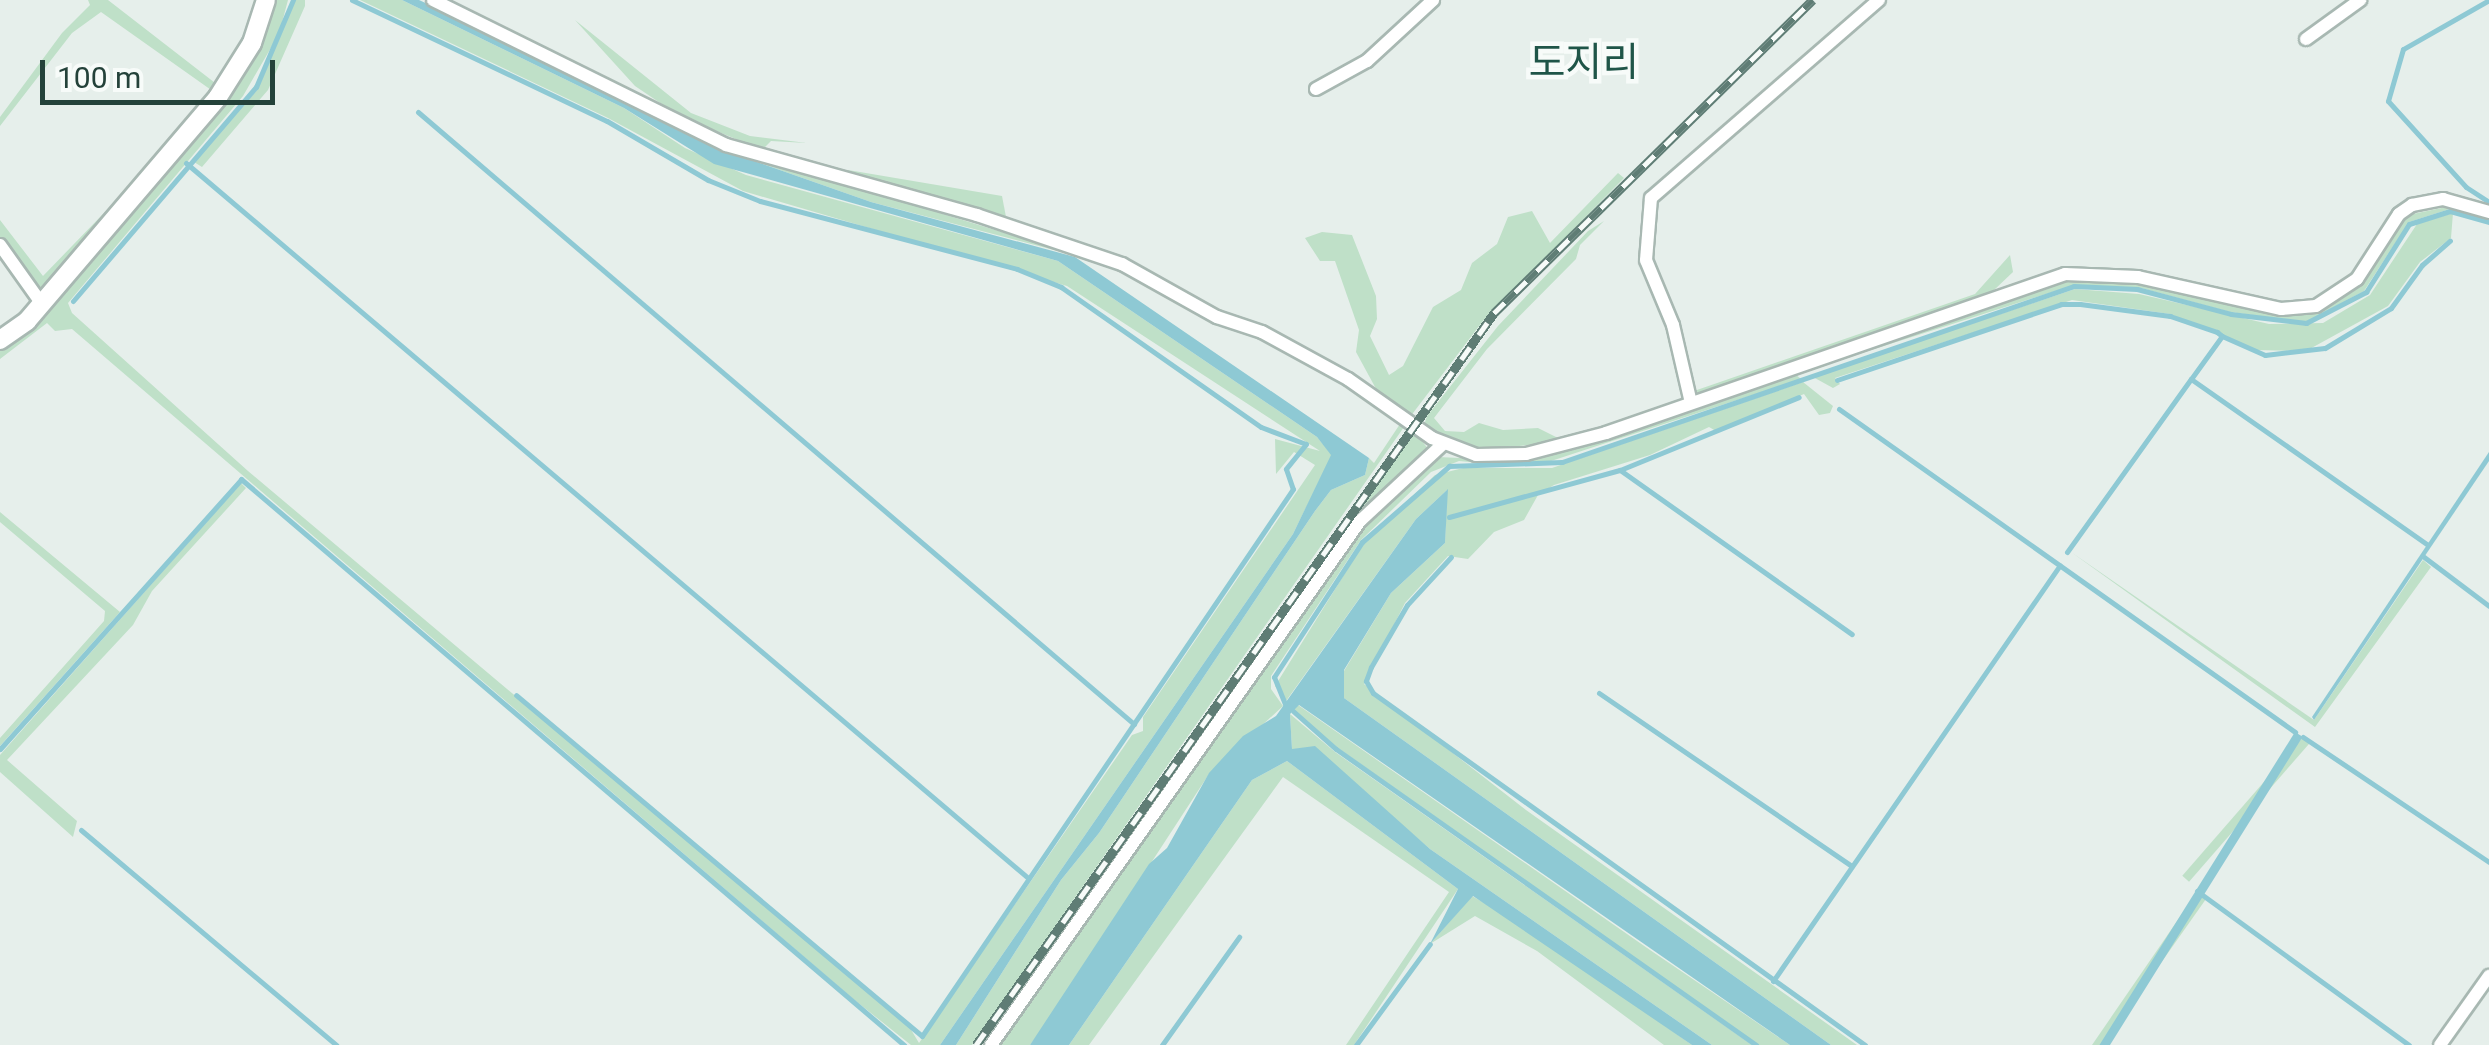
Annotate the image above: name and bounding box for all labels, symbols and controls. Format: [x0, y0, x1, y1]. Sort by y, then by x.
district label: 도지리 [1529, 39, 1639, 87]
scale bar [45, 40, 280, 102]
text: 100 m [57, 60, 141, 95]

